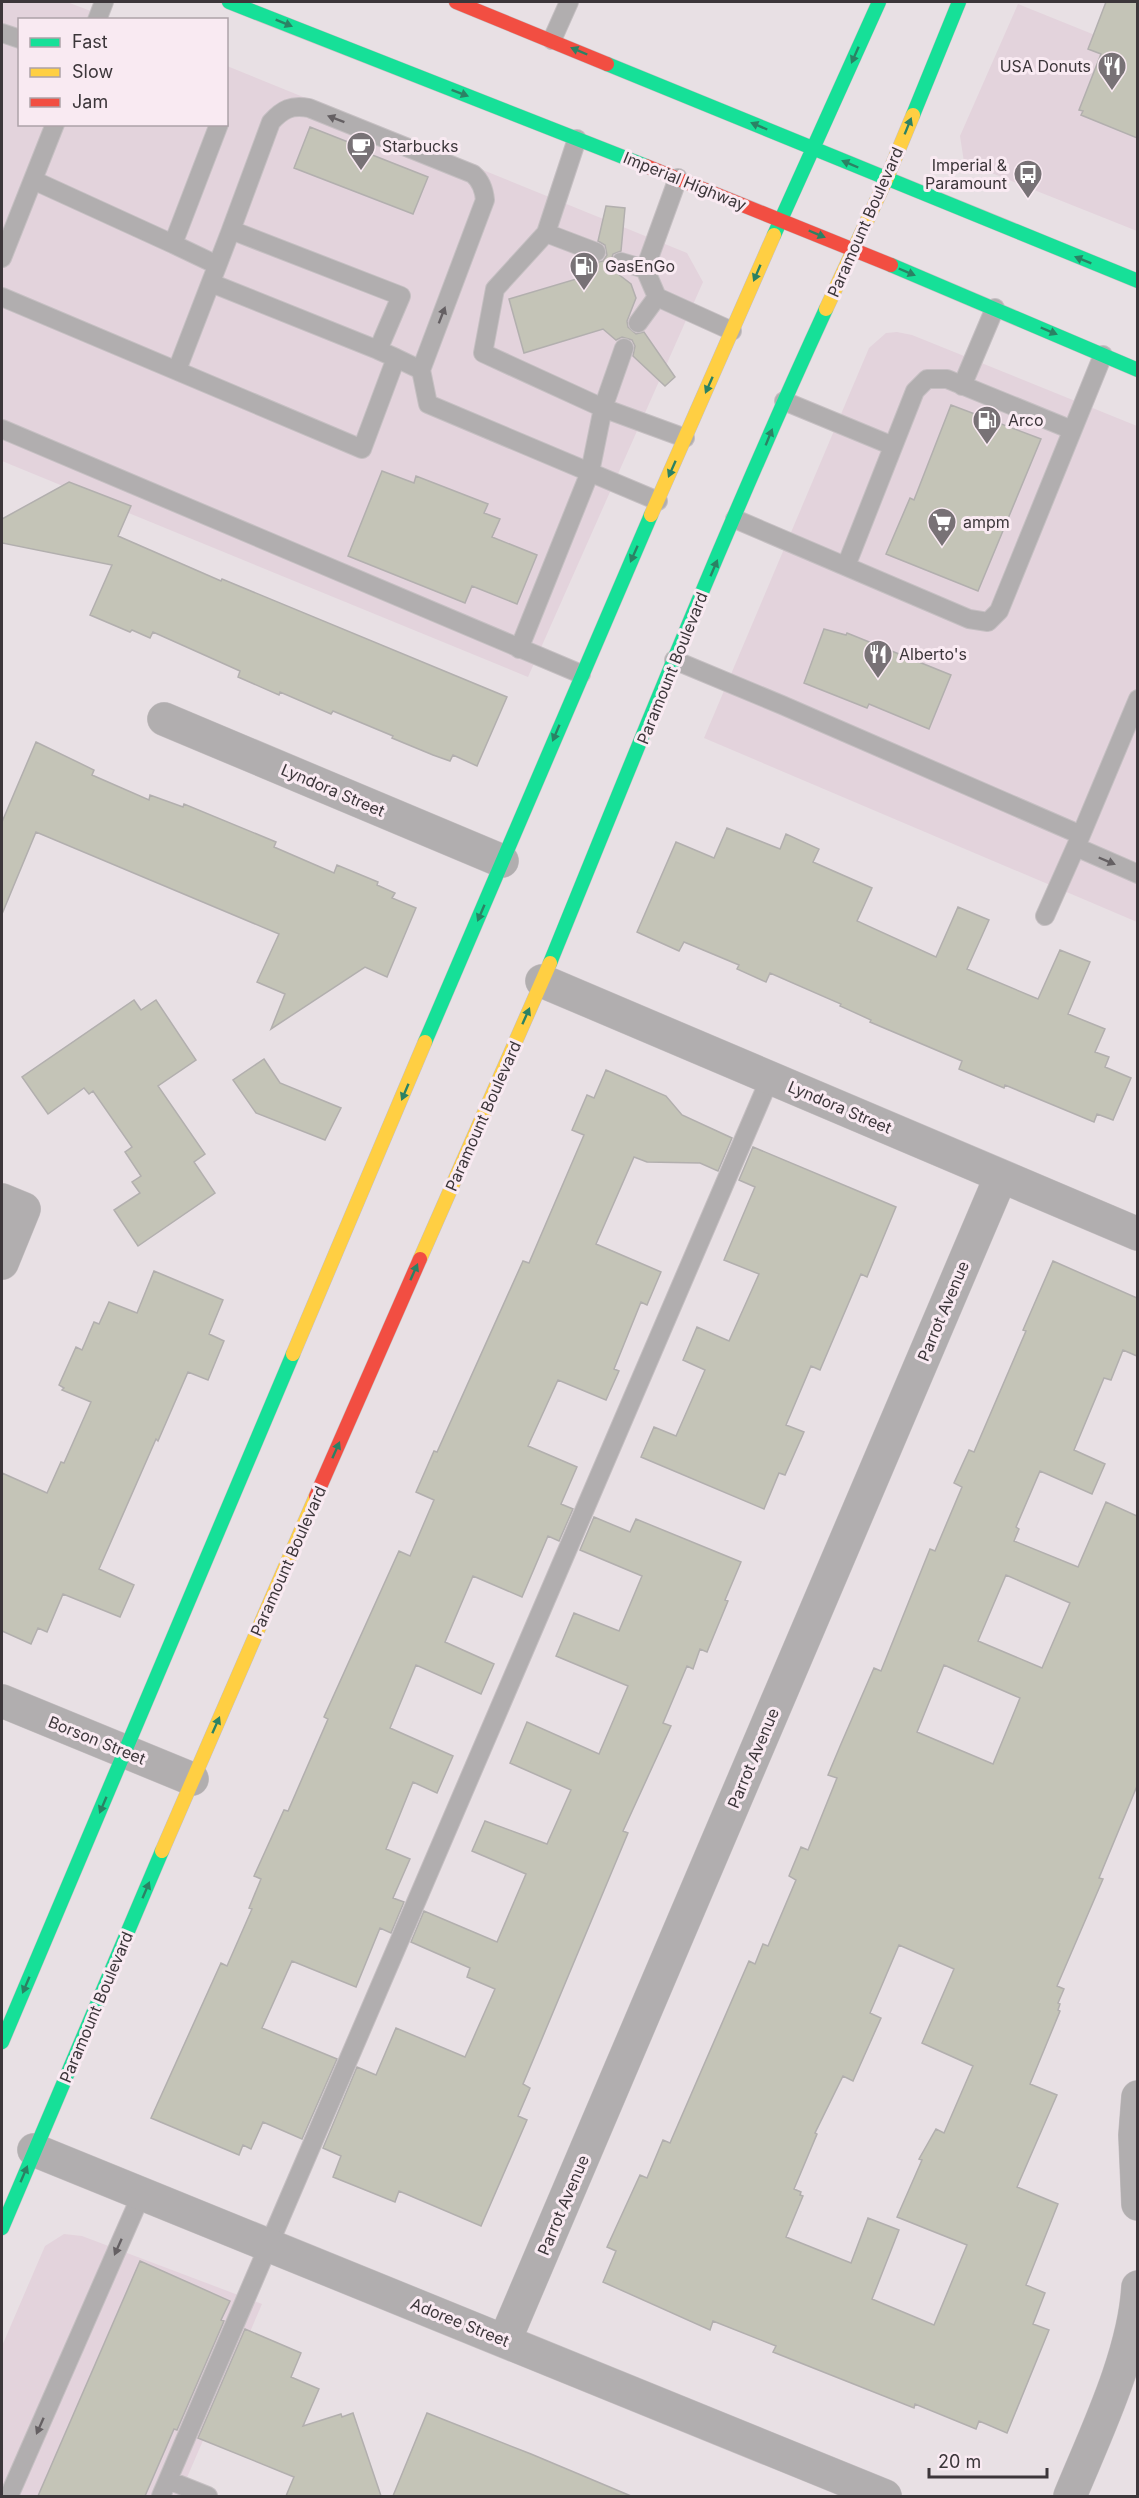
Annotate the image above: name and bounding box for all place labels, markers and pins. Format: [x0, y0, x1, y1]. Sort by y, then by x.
restaurant icon: USA Donuts [1096, 50, 1128, 92]
place label: USA Donuts [1000, 56, 1091, 76]
cafe icon: Starbucks [345, 130, 377, 172]
place label: Starbucks [382, 136, 458, 156]
place label: Imperial & Paramount [925, 155, 1008, 193]
bus stop icon: Imperial & Paramount [1012, 158, 1044, 200]
fuel station icon: GasEnGo [568, 250, 600, 292]
place label: GasEnGo [605, 256, 675, 276]
fuel station icon: Arco [971, 404, 1003, 446]
place label: Arco [1008, 410, 1044, 430]
supermarket icon: ampm [926, 506, 958, 548]
place label: ampm [963, 512, 1010, 532]
restaurant icon: Alberto's [862, 638, 894, 680]
place label: Alberto's [899, 644, 967, 664]

